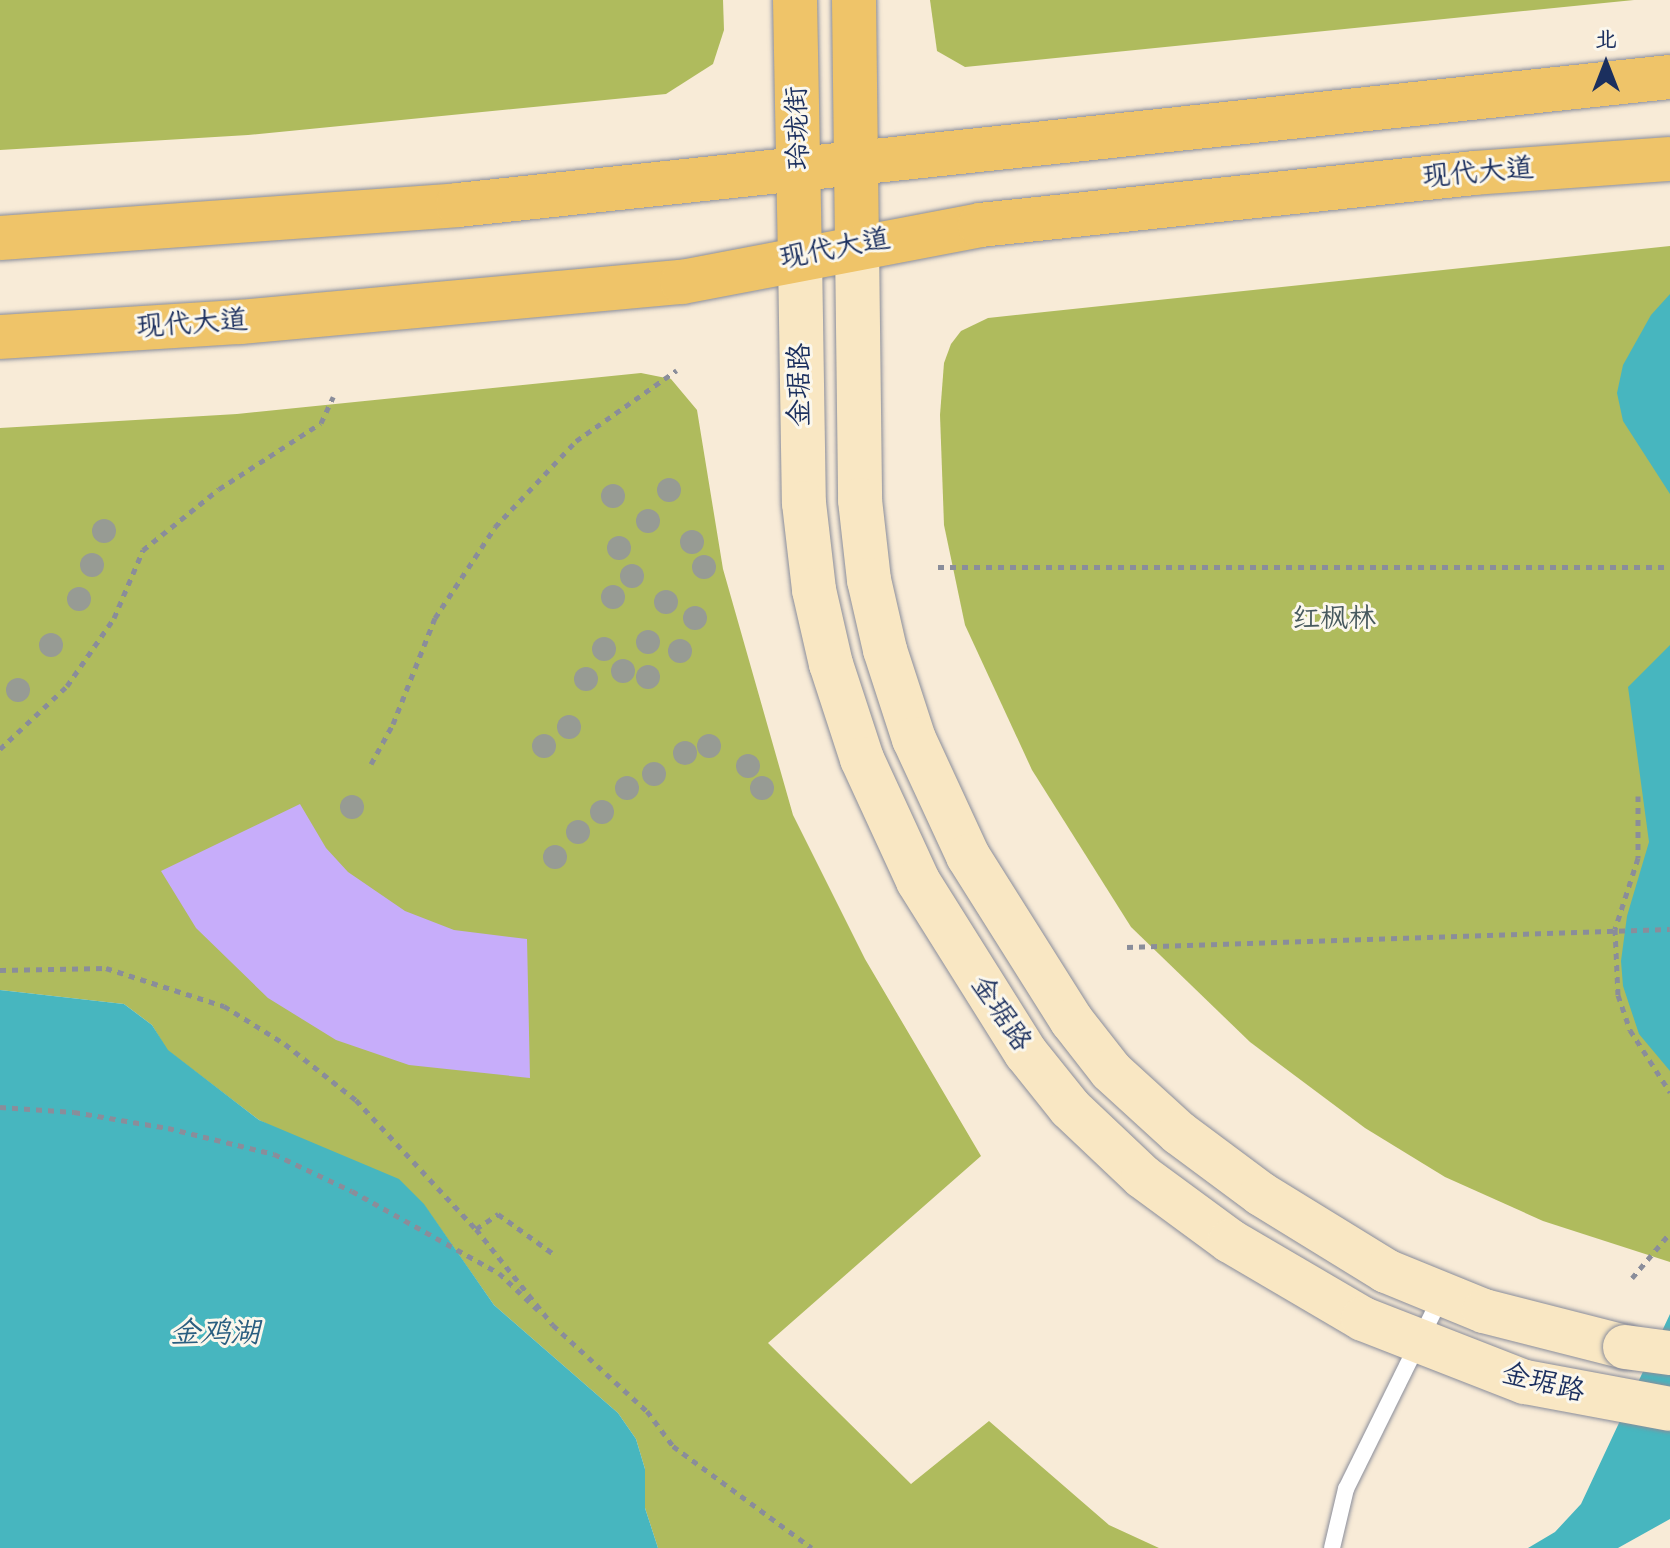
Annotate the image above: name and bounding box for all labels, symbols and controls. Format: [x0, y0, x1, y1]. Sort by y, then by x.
north arrow [1566, 24, 1646, 104]
text: 北 [1595, 26, 1617, 54]
street label: 玲珑街 [781, 85, 817, 171]
street label: 现代大道 [1421, 152, 1535, 196]
street label: 现代大道 [777, 223, 893, 277]
street label: 现代大道 [135, 304, 249, 346]
street label: 金琚路 [784, 343, 818, 427]
park label: 红枫林 [1292, 603, 1376, 637]
street label: 金琚路 [963, 970, 1037, 1058]
water label: 金鸡湖 [170, 1316, 260, 1352]
street label: 金琚路 [1498, 1358, 1588, 1410]

